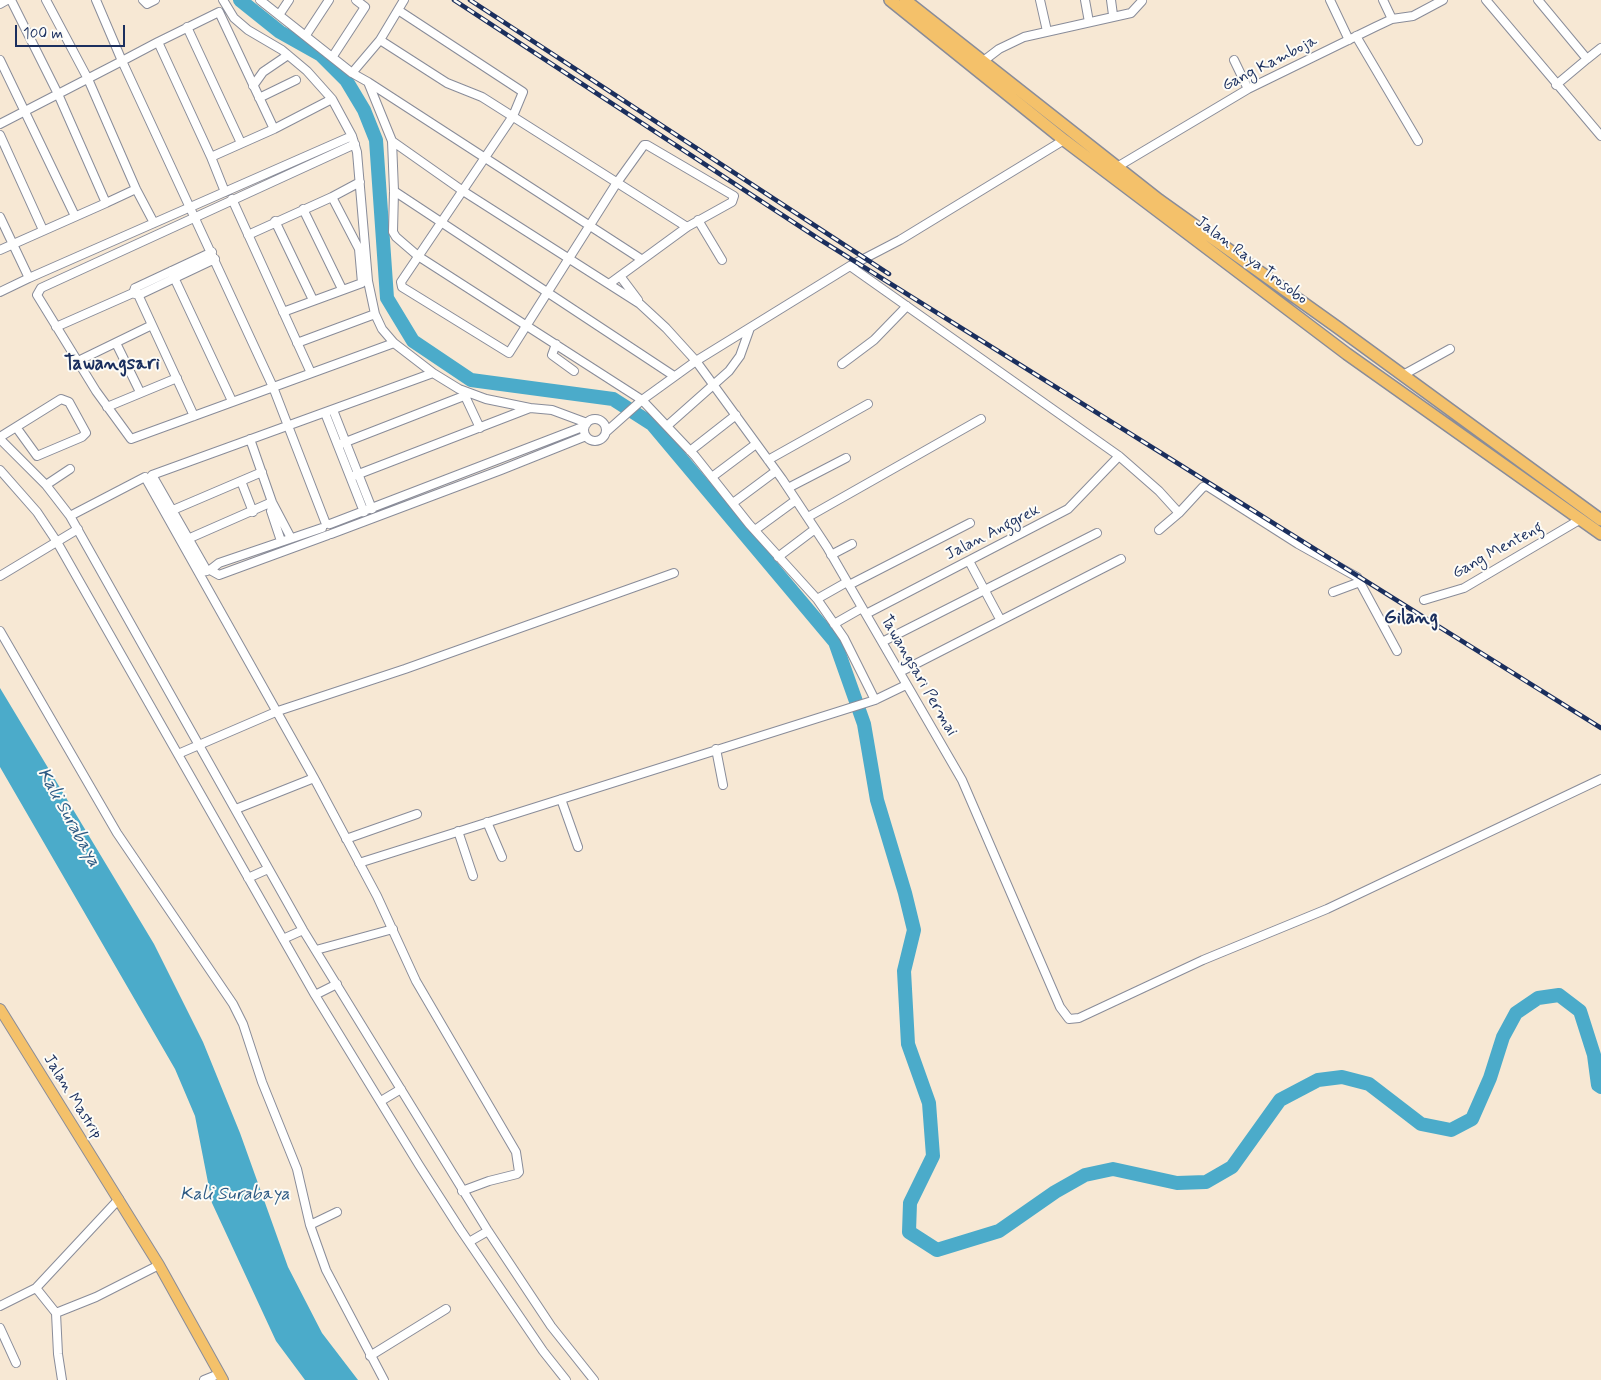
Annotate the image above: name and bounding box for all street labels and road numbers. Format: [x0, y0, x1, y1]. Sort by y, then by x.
street label: Gang Kamboja [1219, 32, 1321, 96]
street label: Jalan Raya Trosobo [1191, 213, 1311, 309]
street label: Jalan Anggrek [943, 501, 1043, 565]
street label: Gang Menteng [1449, 518, 1547, 584]
street label: Tawangsari Permai [876, 612, 960, 740]
street label: Jalan Mastrip [38, 1051, 106, 1143]

